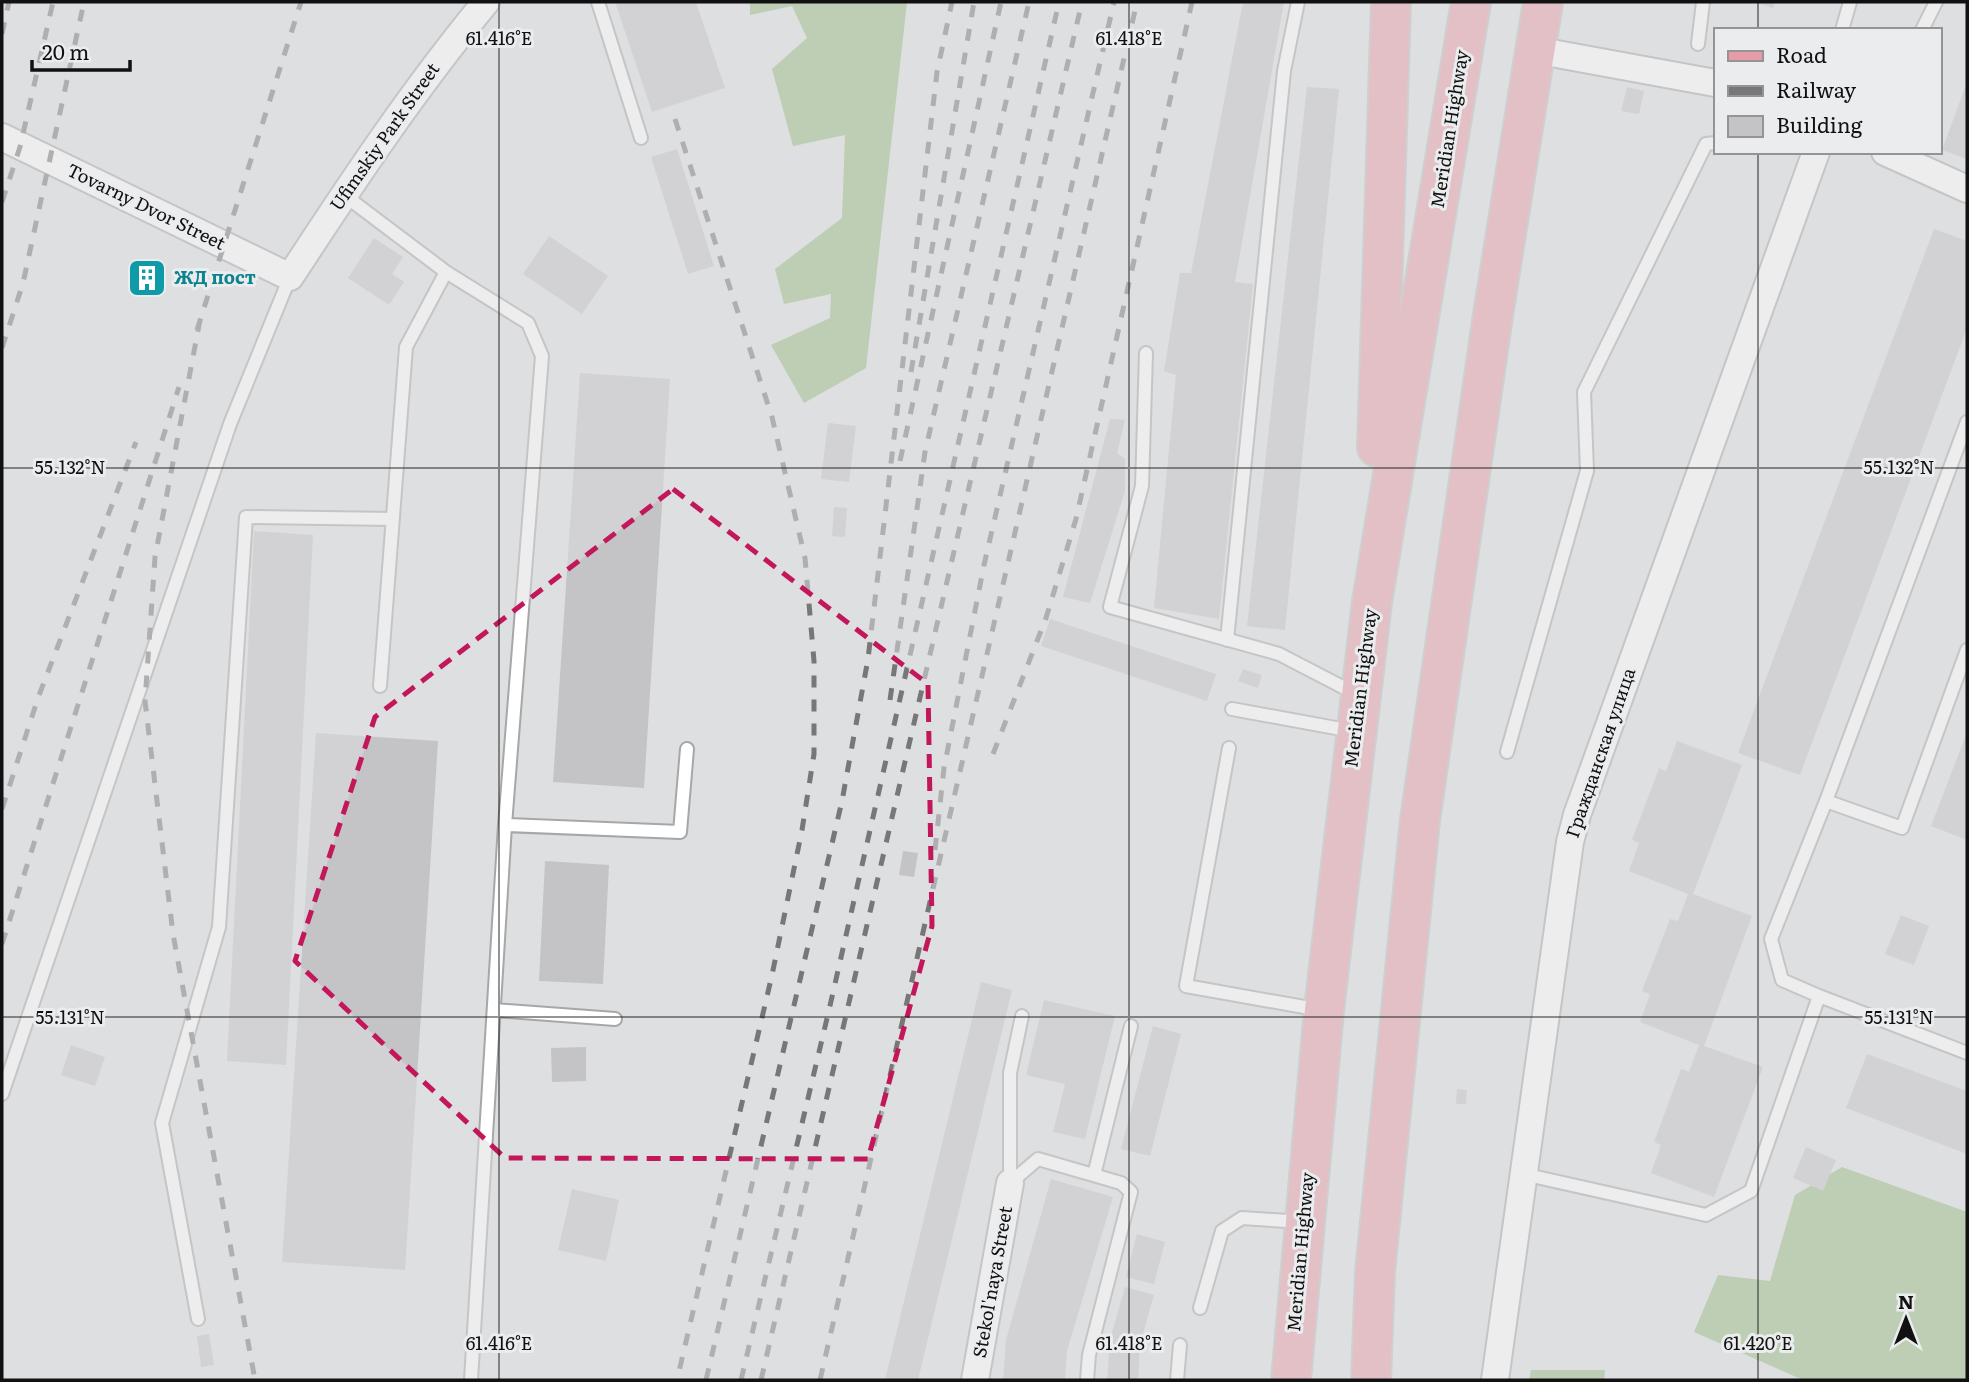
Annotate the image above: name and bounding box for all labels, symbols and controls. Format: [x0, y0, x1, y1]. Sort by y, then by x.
text: 61.416°E [466, 24, 532, 51]
text: 61.418°E [1096, 24, 1162, 51]
scale bar [32, 28, 130, 72]
legend [1714, 28, 1941, 154]
text: 20 m [42, 35, 89, 66]
text: Road [1776, 38, 1827, 69]
street label: Meridian Highway [1423, 47, 1474, 210]
street label: Ufimskiy Park Street [322, 56, 446, 216]
text: Railway [1776, 73, 1857, 104]
text: Building [1776, 108, 1863, 139]
street label: Tovarny Dvor Street [63, 156, 231, 256]
building icon: ЖД пост [126, 257, 168, 299]
place label: ЖД пост [174, 263, 256, 290]
text: 55.132°N [35, 453, 105, 480]
text: 55.132°N [1864, 453, 1934, 480]
street label: Meridian Highway [1336, 606, 1383, 769]
street label: Гражданская улица [1558, 664, 1641, 841]
text: 55.131°N [35, 1003, 105, 1030]
text: 55.131°N [1864, 1003, 1934, 1030]
street label: Meridian Highway [1279, 1170, 1320, 1333]
street label: Stekol'naya Street [965, 1203, 1018, 1360]
north arrow [1871, 1284, 1941, 1354]
text: N [1898, 1287, 1914, 1315]
text: 61.416°E [466, 1329, 532, 1356]
text: 61.418°E [1096, 1329, 1162, 1356]
text: 61.420°E [1723, 1329, 1793, 1356]

